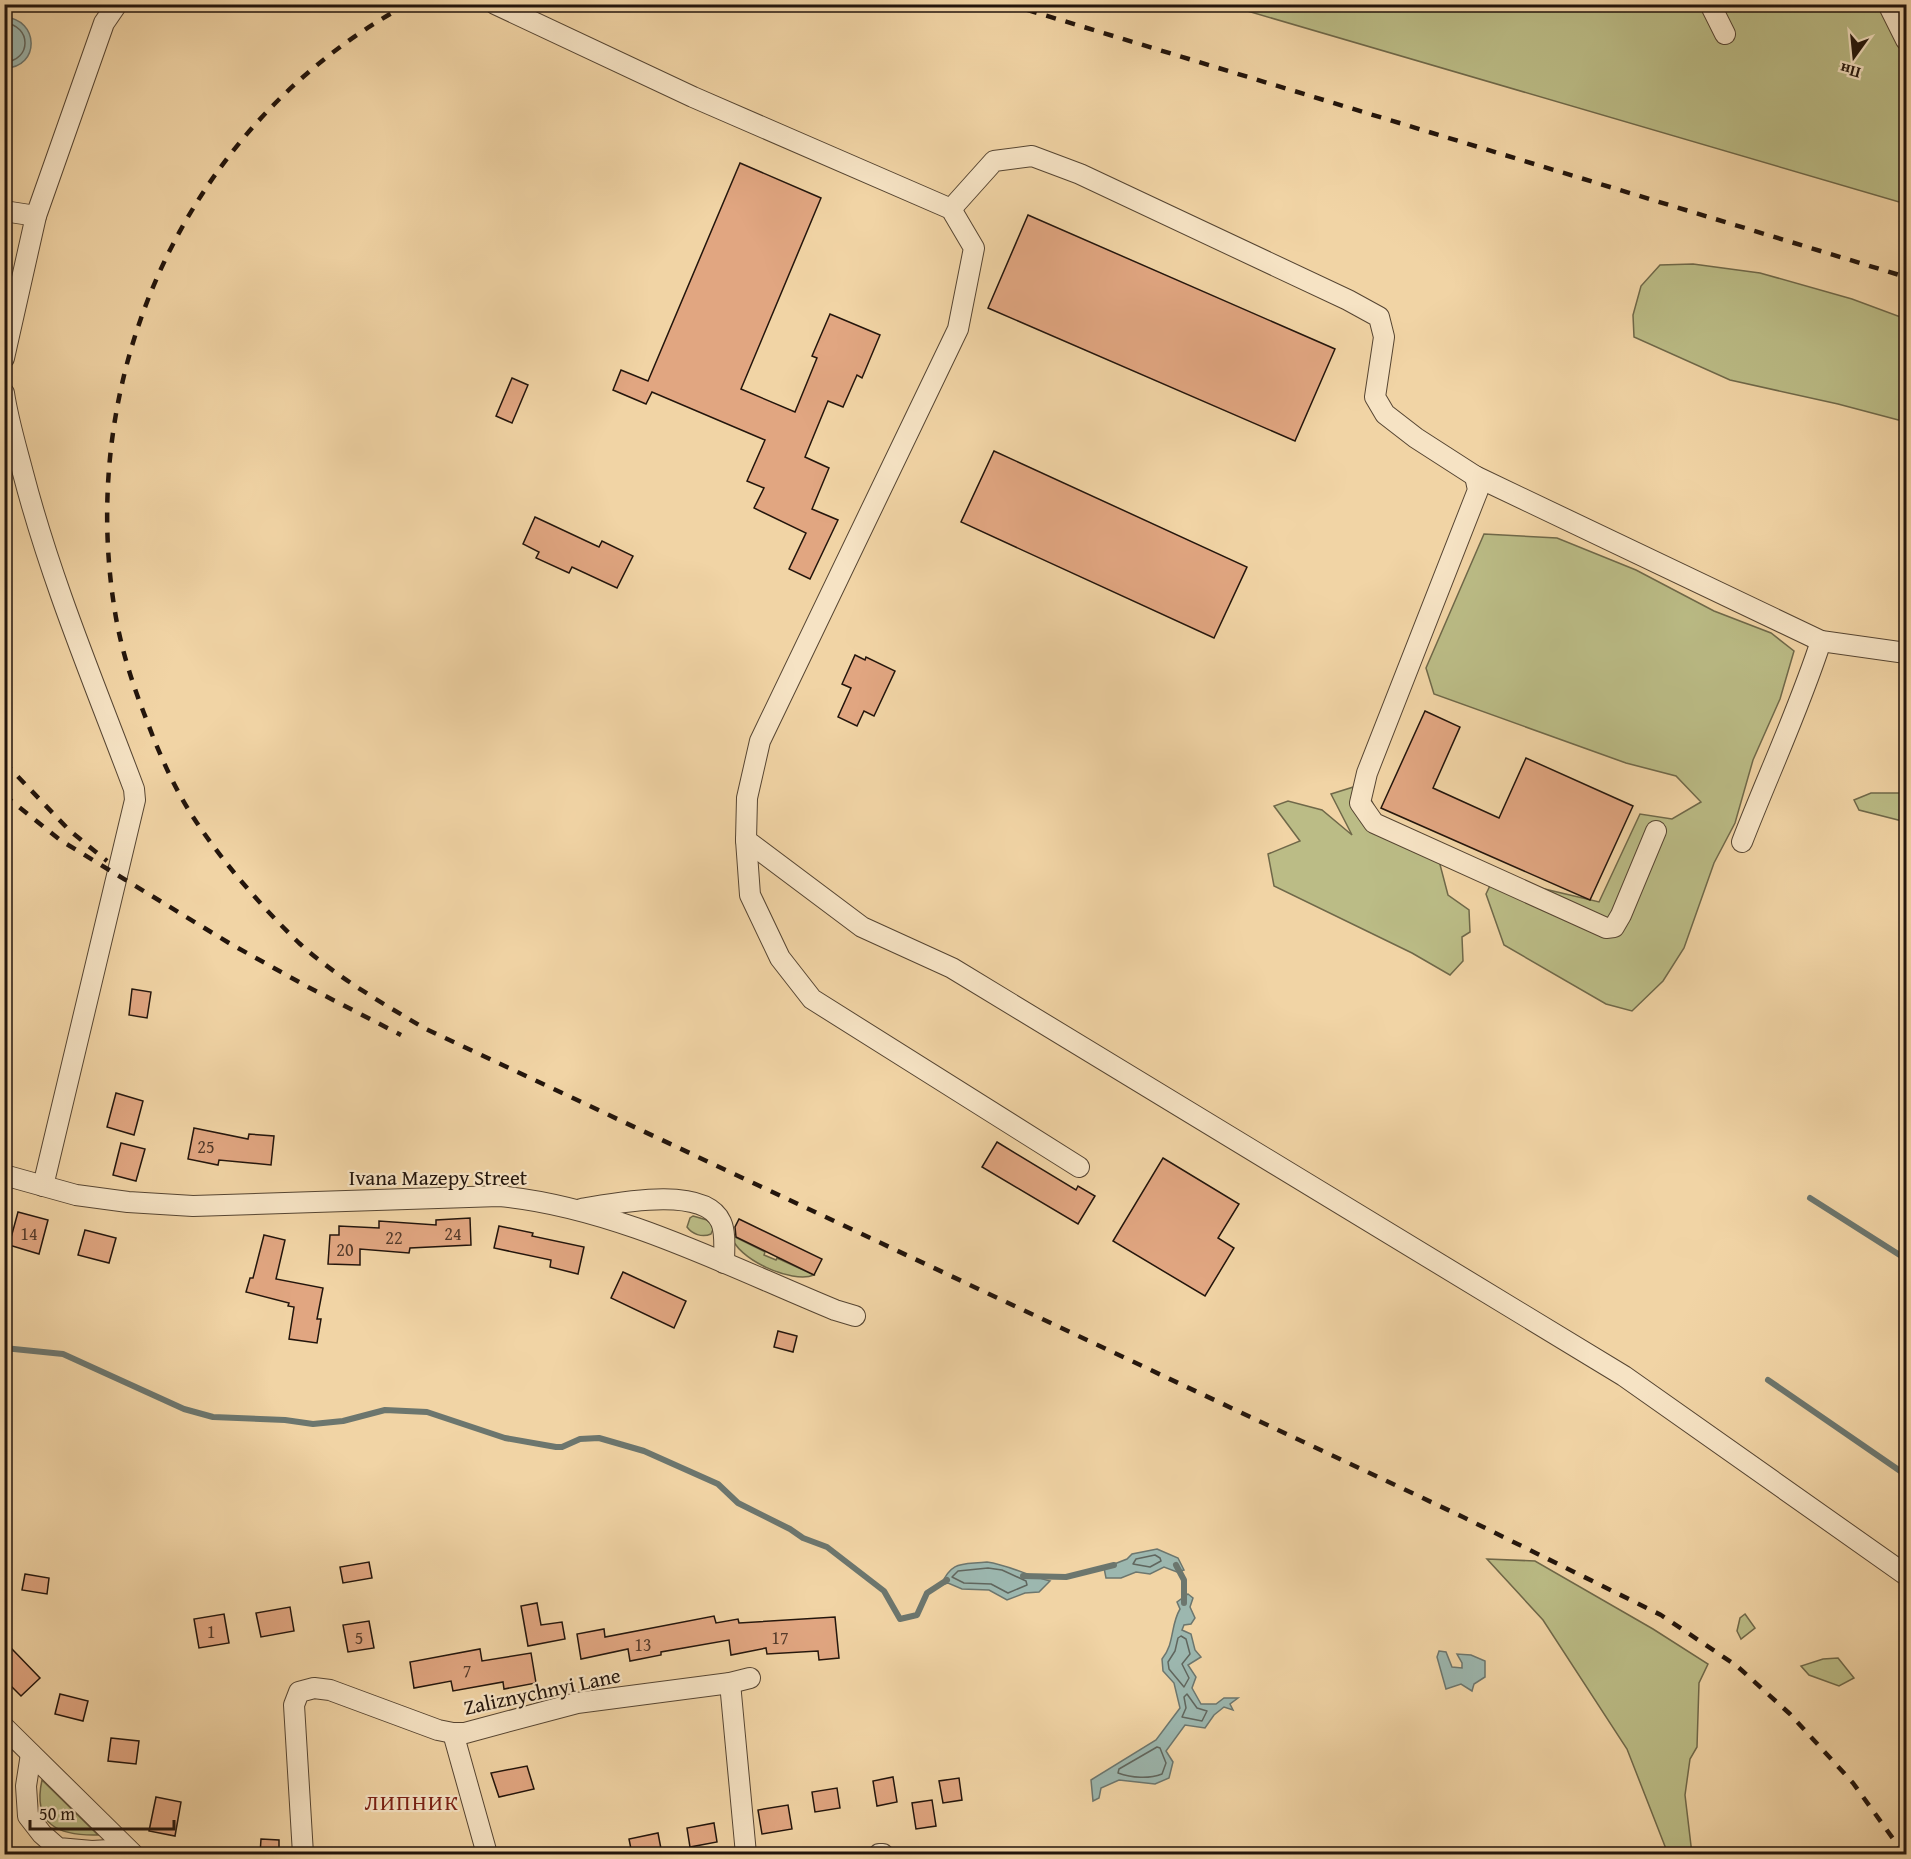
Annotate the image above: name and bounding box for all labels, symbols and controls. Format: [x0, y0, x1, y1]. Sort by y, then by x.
north arrow [1824, 27, 1884, 87]
text: Пн [1837, 57, 1863, 86]
house number: 25 [197, 1133, 215, 1160]
street label: Ivana Mazepy Street [349, 1162, 528, 1193]
house number: 14 [20, 1220, 38, 1247]
house number: 24 [444, 1220, 462, 1247]
house number: 22 [385, 1224, 403, 1251]
house number: 20 [336, 1236, 354, 1263]
house number: 1 [207, 1618, 215, 1645]
house number: 5 [355, 1624, 363, 1651]
house number: 17 [771, 1624, 789, 1651]
house number: 13 [634, 1631, 652, 1658]
house number: 7 [463, 1657, 471, 1684]
street label: Zaliznychnyi Lane [461, 1659, 623, 1723]
district label: ЛИПНИК [365, 1786, 459, 1818]
scale bar [30, 1793, 174, 1831]
text: 50 m [39, 1800, 75, 1827]

